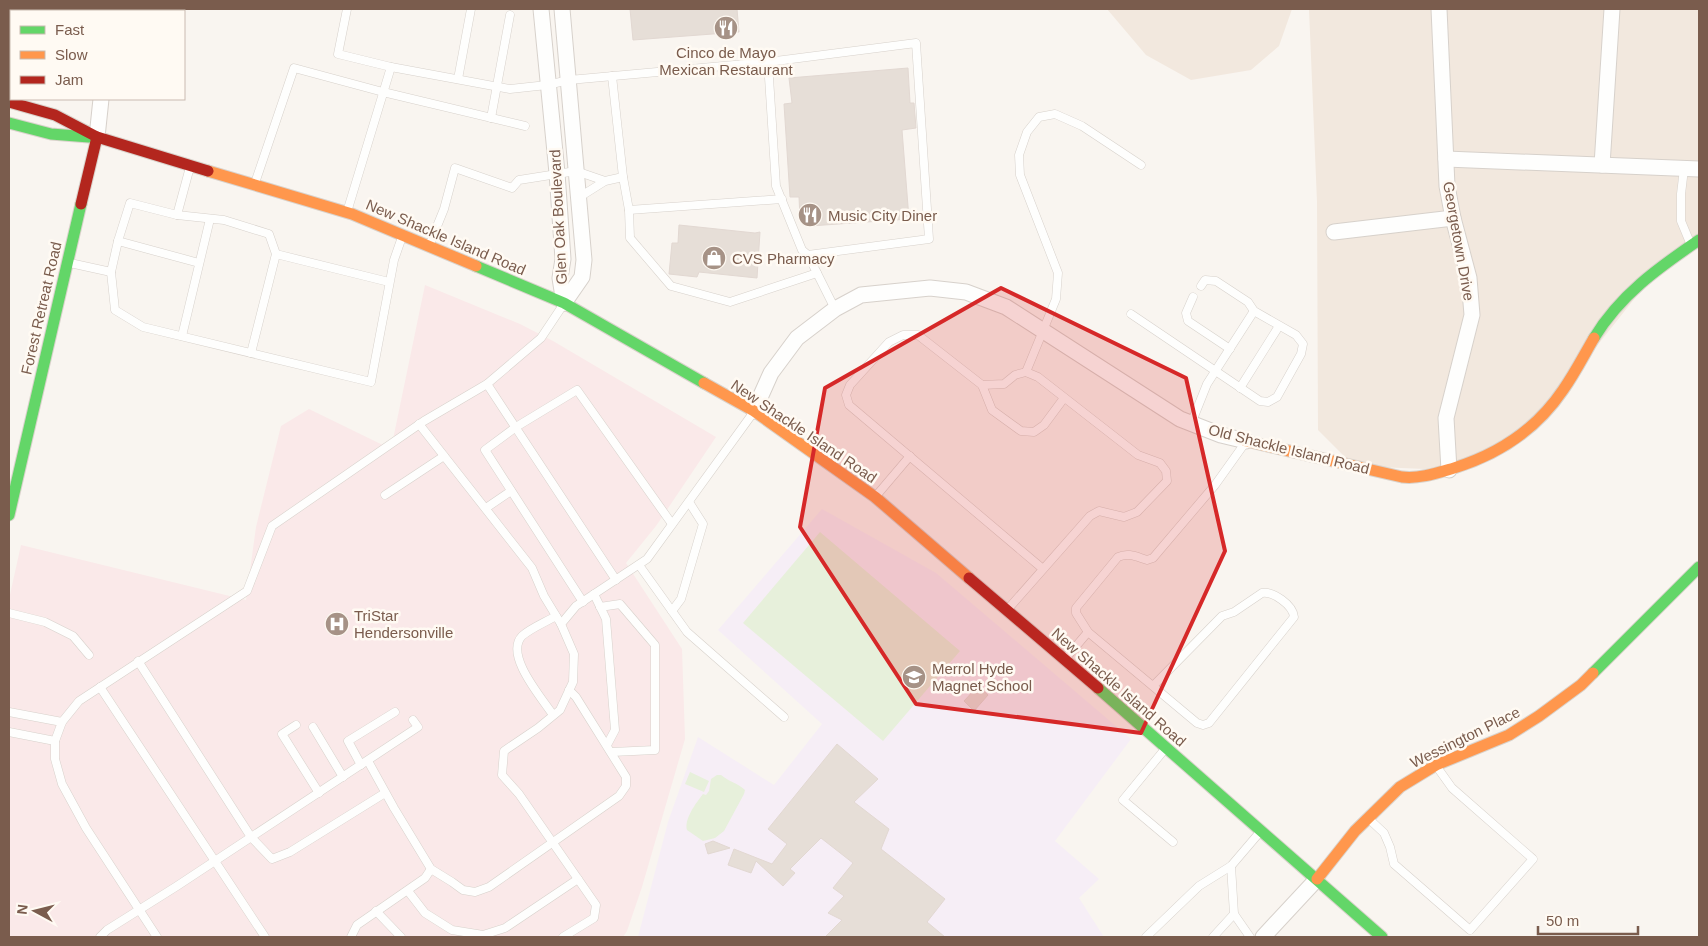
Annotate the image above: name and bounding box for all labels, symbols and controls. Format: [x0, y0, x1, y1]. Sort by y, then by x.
legend [10, 10, 185, 100]
restaurant icon: Cinco de Mayo Mexican Restaurant [713, 15, 739, 41]
text: Fast [55, 21, 85, 38]
place label: Cinco de Mayo Mexican Restaurant [659, 44, 794, 78]
text: Slow [55, 46, 88, 63]
text: Jam [55, 71, 83, 88]
street label: Glen Oak Boulevard [546, 149, 570, 285]
street label: Georgetown Drive [1440, 180, 1478, 302]
street label: New Shackle Island Road [364, 196, 528, 278]
restaurant icon: Music City Diner [797, 202, 823, 228]
place label: Music City Diner [828, 207, 937, 224]
street label: Forest Retreat Road [17, 240, 65, 376]
shop icon: CVS Pharmacy [701, 245, 727, 271]
place label: CVS Pharmacy [732, 250, 835, 267]
street label: New Shackle Island Road [728, 376, 880, 486]
street label: Old Shackle Island Road [1207, 421, 1371, 477]
place label: TriStar Hendersonville [354, 607, 453, 641]
hospital icon: TriStar Hendersonville [324, 611, 350, 637]
street label: New Shackle Island Road [1049, 624, 1189, 750]
place label: Merrol Hyde Magnet School [932, 660, 1032, 694]
school or university icon: Merrol Hyde Magnet School [901, 664, 927, 690]
street label: Wessington Place [1407, 703, 1523, 771]
north arrow [10, 886, 60, 936]
text: N [14, 903, 31, 915]
scale bar [1538, 904, 1638, 936]
text: 50 m [1546, 912, 1579, 929]

